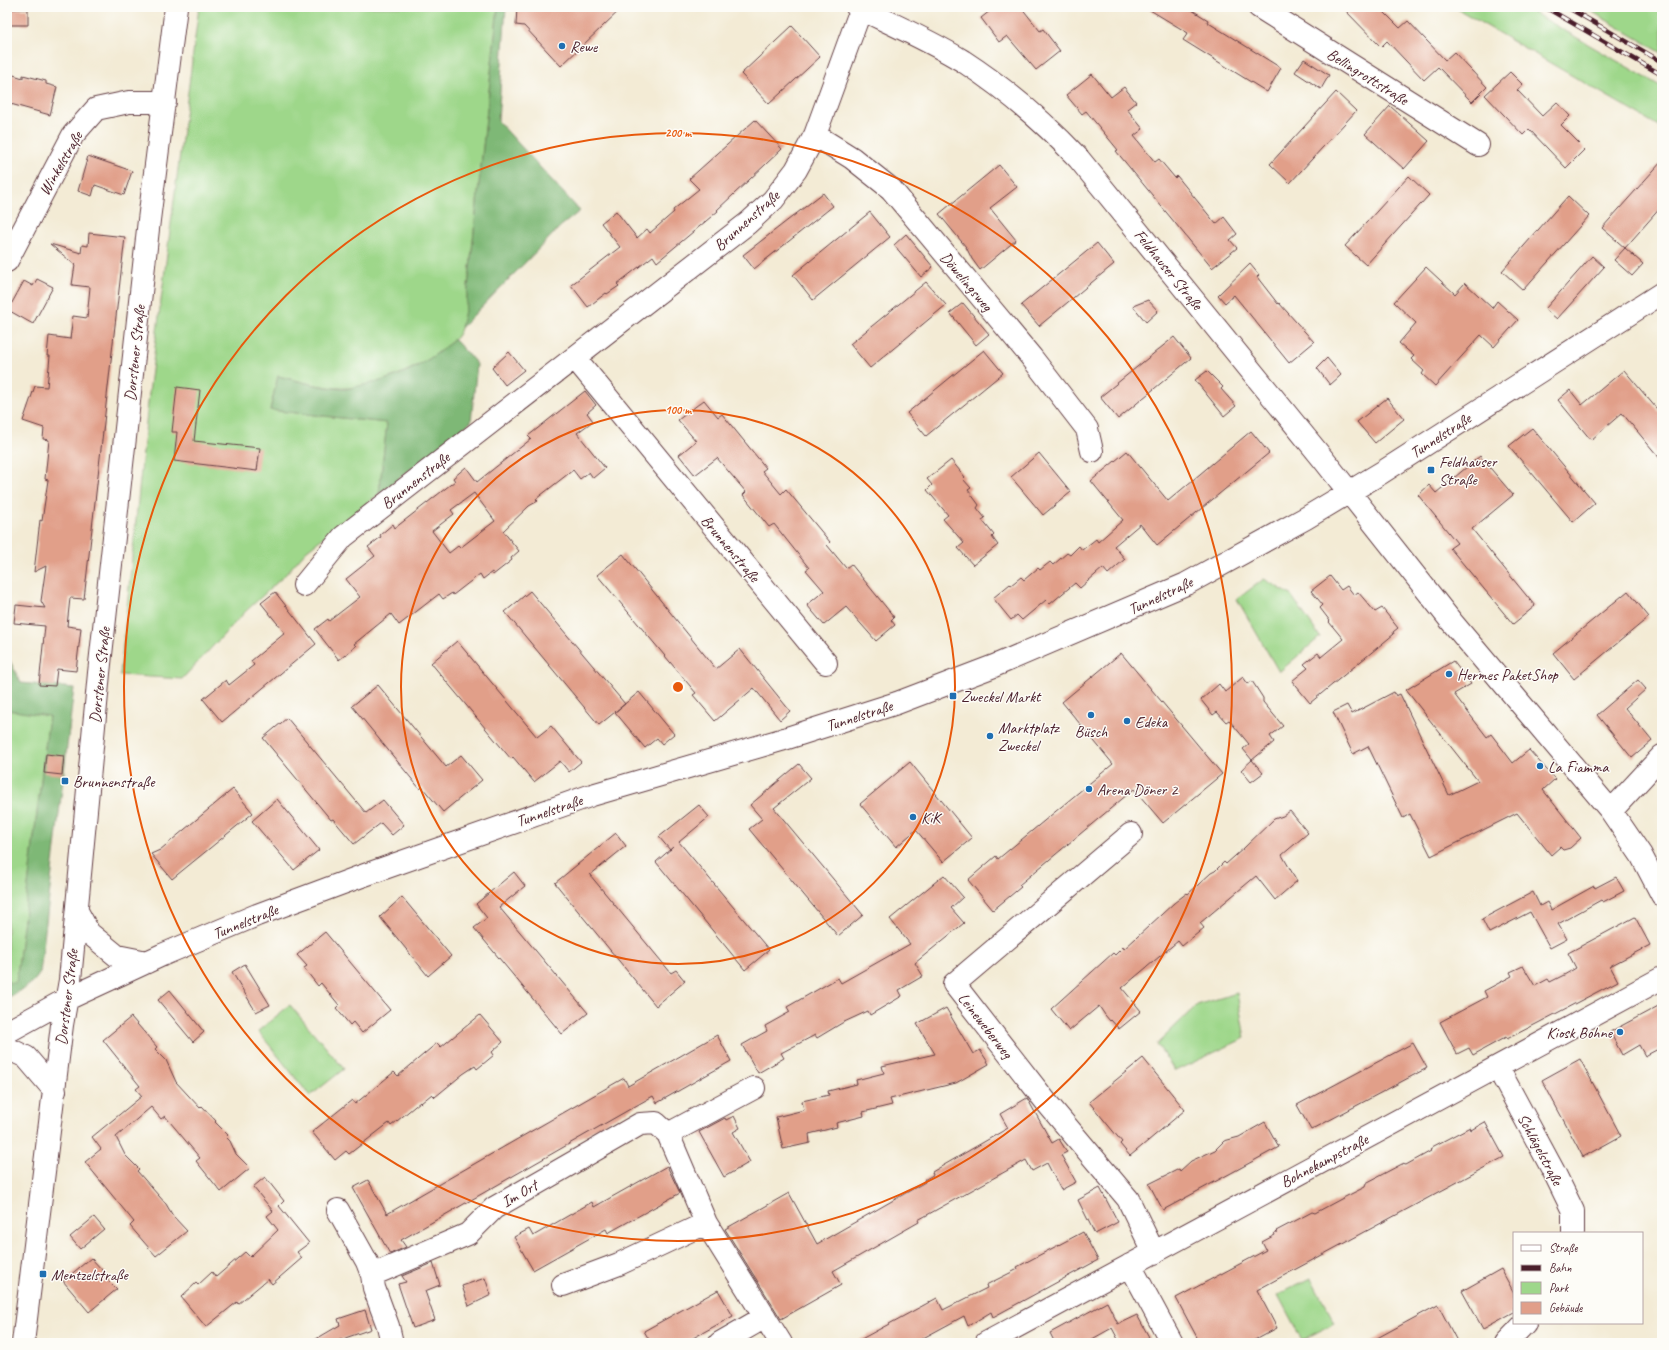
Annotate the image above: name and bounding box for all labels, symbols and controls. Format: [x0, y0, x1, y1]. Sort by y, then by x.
place label: Rewe [570, 37, 599, 57]
marker: Rewe [557, 41, 567, 51]
street label: Bellingrottstraße [1323, 44, 1413, 111]
text: 200 m [665, 125, 692, 141]
street label: Winkelstraße [35, 126, 88, 199]
street label: Brunnenstraße [710, 185, 785, 255]
street label: Feldhauser Straße [1130, 225, 1208, 315]
street label: Döwelingsweg [936, 248, 998, 316]
street label: Dorstener Straße [120, 302, 150, 402]
text: 100 m [665, 402, 692, 418]
street label: Tunnelstraße [1406, 408, 1476, 463]
street label: Brunnenstraße [377, 447, 455, 514]
place label: Feldhauser Straße [1439, 452, 1498, 490]
marker: Feldhauser Straße [1426, 465, 1436, 475]
street label: Brunnenstraße [696, 511, 765, 588]
street label: Tunnelstraße [1125, 572, 1197, 620]
street label: Dorstener Straße [85, 624, 115, 724]
place label: Hermes PaketShop [1457, 665, 1559, 685]
marker: Hermes PaketShop [1444, 669, 1454, 679]
centre of rings [671, 680, 685, 694]
place label: Zweckel Markt [961, 687, 1042, 707]
marker: Zweckel Markt [948, 691, 958, 701]
street label: Tunnelstraße [824, 695, 897, 736]
marker: Büsch [1086, 710, 1096, 720]
place label: Edeka [1135, 712, 1169, 732]
marker: Edeka [1122, 716, 1132, 726]
place label: Marktplatz Zweckel [998, 718, 1061, 756]
place label: Büsch [1075, 722, 1108, 742]
marker: Marktplatz Zweckel [985, 731, 995, 741]
place label: La Fiamma [1548, 757, 1609, 777]
marker: La Fiamma [1535, 761, 1545, 771]
place label: Brunnenstraße [73, 772, 156, 792]
marker: Brunnenstraße [60, 776, 70, 786]
place label: Arena Döner 2 [1097, 780, 1179, 800]
marker: Arena Döner 2 [1084, 784, 1094, 794]
street label: Tunnelstraße [514, 790, 587, 832]
place label: KiK [921, 808, 943, 828]
marker: KiK [908, 812, 918, 822]
street label: Tunnelstraße [210, 899, 283, 944]
street label: Dorstener Straße [51, 946, 83, 1046]
street label: Leineweberweg [953, 989, 1018, 1064]
place label: Kiosk Bohne [1547, 1023, 1614, 1043]
marker: Kiosk Bohne [1615, 1027, 1625, 1037]
street label: Schlägelstraße [1513, 1110, 1568, 1190]
street label: Bohnekampstraße [1277, 1129, 1373, 1192]
street label: Im Ort [498, 1174, 543, 1212]
legend [1513, 1232, 1643, 1324]
text: Straße [1549, 1240, 1578, 1256]
text: Bahn [1549, 1260, 1572, 1276]
place label: Mentzelstraße [51, 1265, 130, 1285]
marker: Mentzelstraße [38, 1269, 48, 1279]
text: Park [1549, 1280, 1570, 1296]
text: Gebäude [1549, 1300, 1583, 1316]

